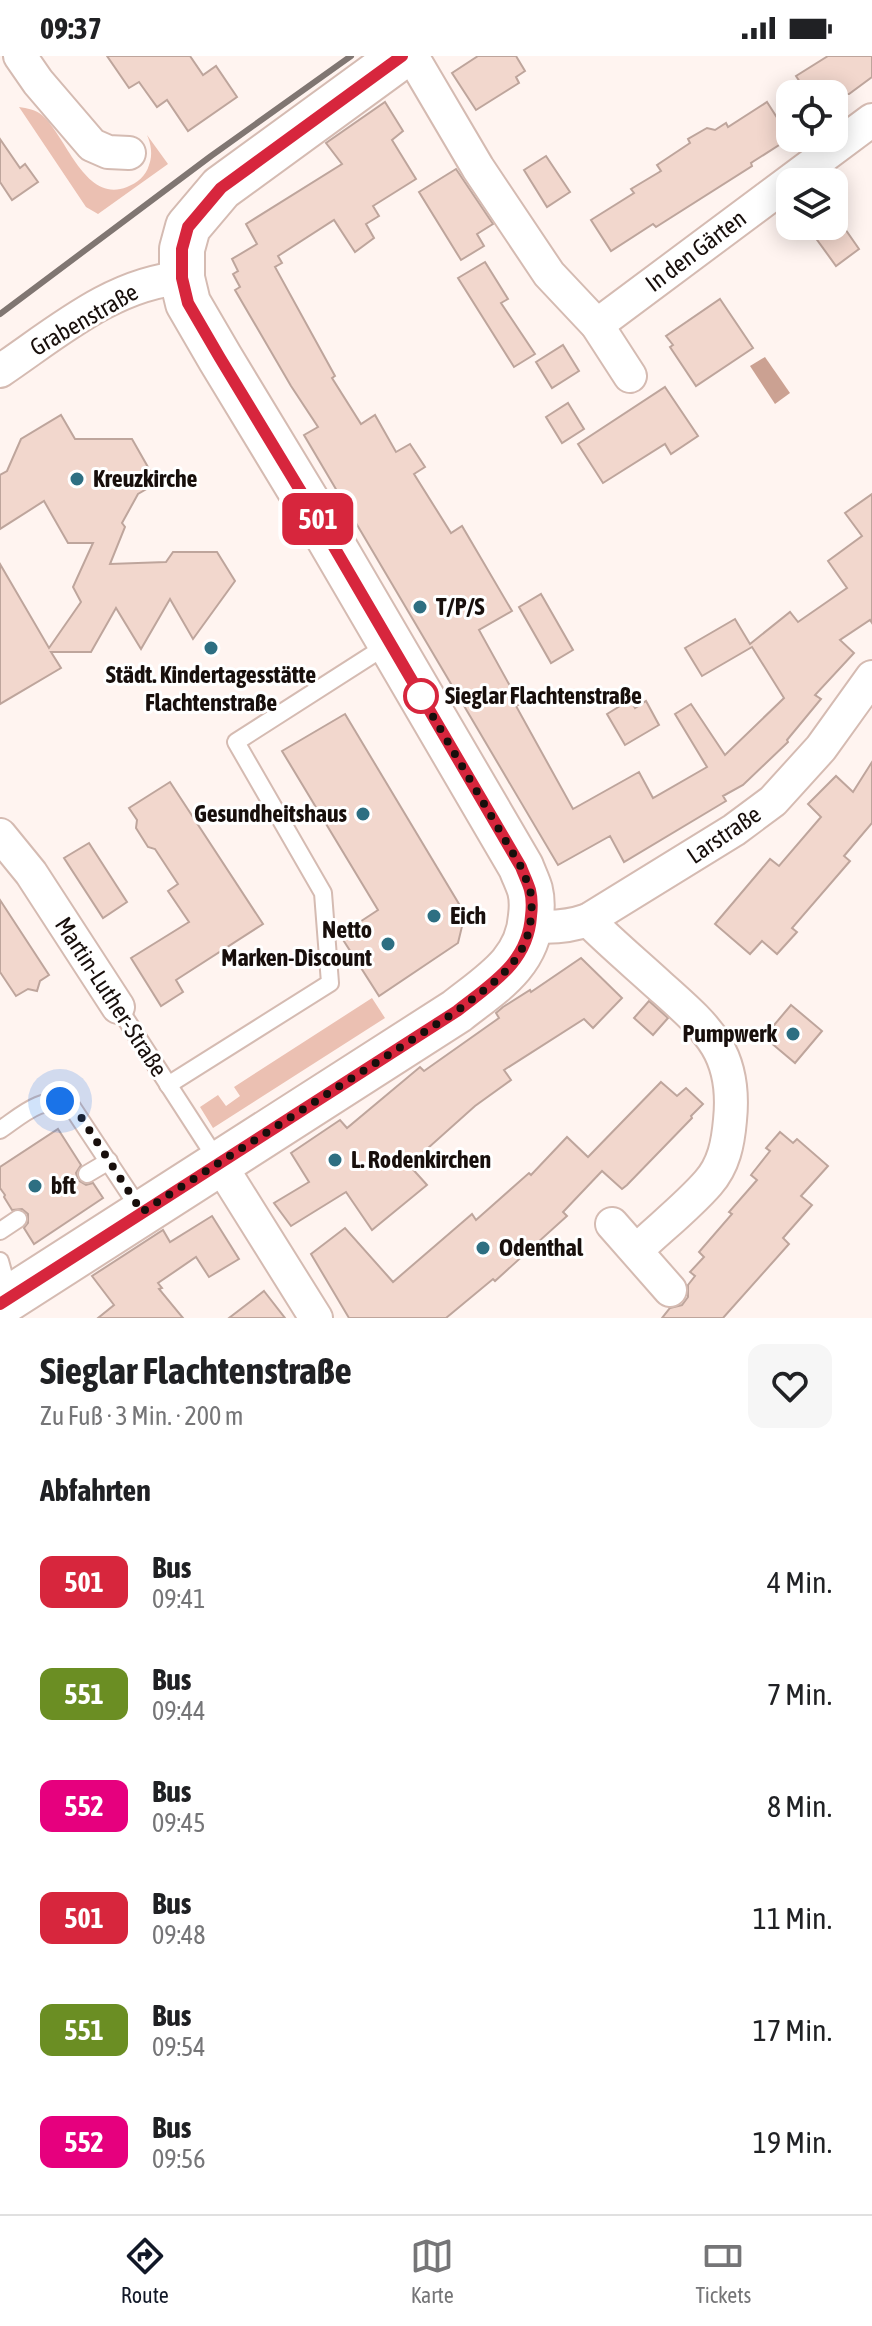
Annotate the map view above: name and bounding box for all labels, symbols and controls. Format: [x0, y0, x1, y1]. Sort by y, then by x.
text: 09:37 [40, 11, 102, 45]
map controls [776, 80, 848, 240]
button: locate [776, 80, 848, 152]
button: layers [776, 168, 848, 240]
street label: In den Gärten [640, 204, 751, 297]
street label: Grabenstraße [25, 278, 142, 361]
place label: Kreuzkirche [93, 465, 198, 492]
marker: Kreuzkirche [68, 470, 86, 488]
line badge: 501 [272, 493, 364, 545]
text: 501 [298, 503, 338, 535]
place label: T/P/S [436, 593, 485, 620]
marker: T/P/S [411, 598, 429, 616]
marker: Städt. Kindertagesstätte Flachtenstraße [202, 639, 220, 657]
place label: Städt. Kindertagesstätte Flachtenstraße [106, 661, 316, 716]
marker: Sieglar Flachtenstraße [404, 679, 438, 713]
place label: Sieglar Flachtenstraße [445, 682, 642, 709]
place label: Gesundheitshaus [194, 800, 348, 827]
street label: Larstraße [682, 800, 766, 869]
marker: Gesundheitshaus [354, 805, 372, 823]
place label: Eich [450, 902, 486, 929]
marker: Eich [425, 907, 443, 925]
street label: Martin-Luther-Straße [50, 912, 173, 1081]
place label: Netto Marken-Discount [221, 916, 372, 971]
marker: Netto Marken-Discount [379, 935, 397, 953]
place label: Pumpwerk [683, 1020, 777, 1047]
marker: Pumpwerk [784, 1025, 802, 1043]
your location [40, 1081, 80, 1121]
place label: L. Rodenkirchen [351, 1146, 491, 1173]
marker: L. Rodenkirchen [326, 1151, 344, 1169]
place label: bft [51, 1172, 76, 1199]
marker: bft [26, 1177, 44, 1195]
place label: Odenthal [499, 1234, 584, 1261]
marker: Odenthal [474, 1239, 492, 1257]
button: heart [748, 1344, 832, 1428]
text: Sieglar Flachtenstraße [40, 1349, 352, 1392]
text: Zu Fuß · 3 Min. · 200 m [40, 1401, 244, 1431]
text: Abfahrten [40, 1473, 151, 1507]
text: Bus [152, 1550, 191, 1584]
text: 4 Min. [767, 1565, 832, 1599]
text: 501 [64, 1566, 104, 1598]
text: 09:41 [152, 1584, 206, 1614]
text: Bus [152, 1662, 191, 1696]
text: 7 Min. [767, 1677, 832, 1711]
text: 551 [64, 1678, 104, 1710]
text: 09:44 [152, 1696, 206, 1726]
text: Bus [152, 1774, 191, 1808]
text: 8 Min. [767, 1789, 832, 1823]
text: 552 [64, 1790, 104, 1822]
text: 09:45 [152, 1808, 206, 1838]
text: Bus [152, 1886, 191, 1920]
text: 11 Min. [753, 1901, 832, 1935]
text: 501 [64, 1902, 104, 1934]
text: 09:48 [152, 1920, 206, 1950]
text: Bus [152, 1998, 191, 2032]
text: 17 Min. [753, 2013, 832, 2047]
text: 551 [64, 2014, 104, 2046]
text: 09:54 [152, 2032, 206, 2062]
text: Bus [152, 2110, 191, 2144]
text: 19 Min. [753, 2125, 832, 2159]
text: 552 [64, 2126, 104, 2158]
text: 09:56 [152, 2144, 206, 2174]
tab: Route [121, 2234, 169, 2308]
tab: Karte [410, 2234, 454, 2308]
tab: Tickets [696, 2234, 751, 2308]

